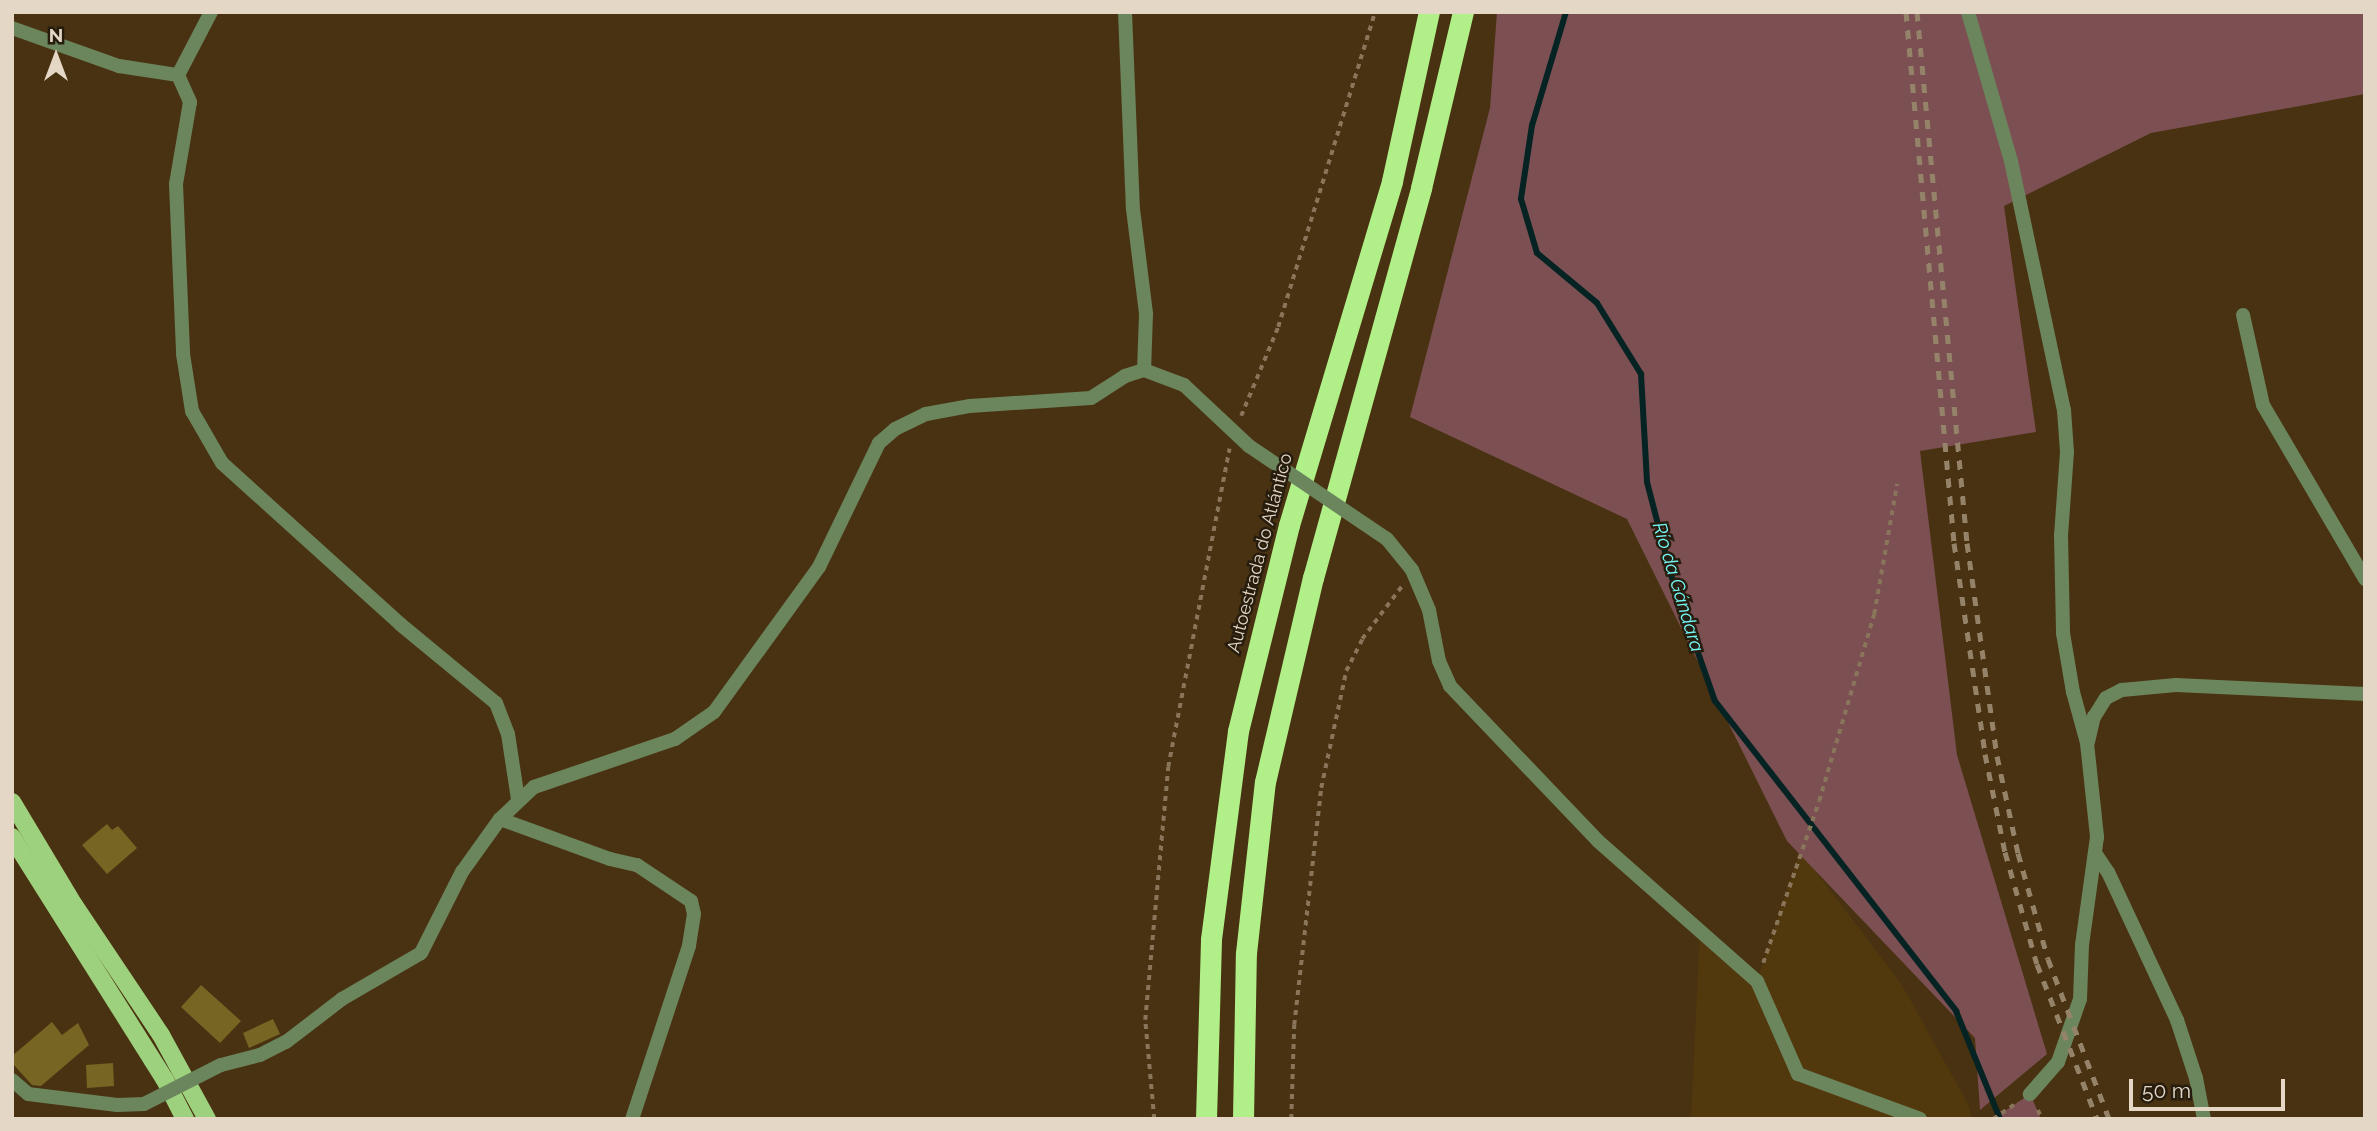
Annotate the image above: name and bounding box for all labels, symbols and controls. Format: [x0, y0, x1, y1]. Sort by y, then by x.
north arrow [21, 21, 91, 91]
text: N [49, 24, 63, 46]
street label: Autoestrada do Atlántico [1223, 451, 1297, 655]
water label: Río da Gándara [1647, 519, 1709, 655]
scale bar [2132, 1064, 2288, 1108]
text: 50 m [2142, 1078, 2191, 1103]

